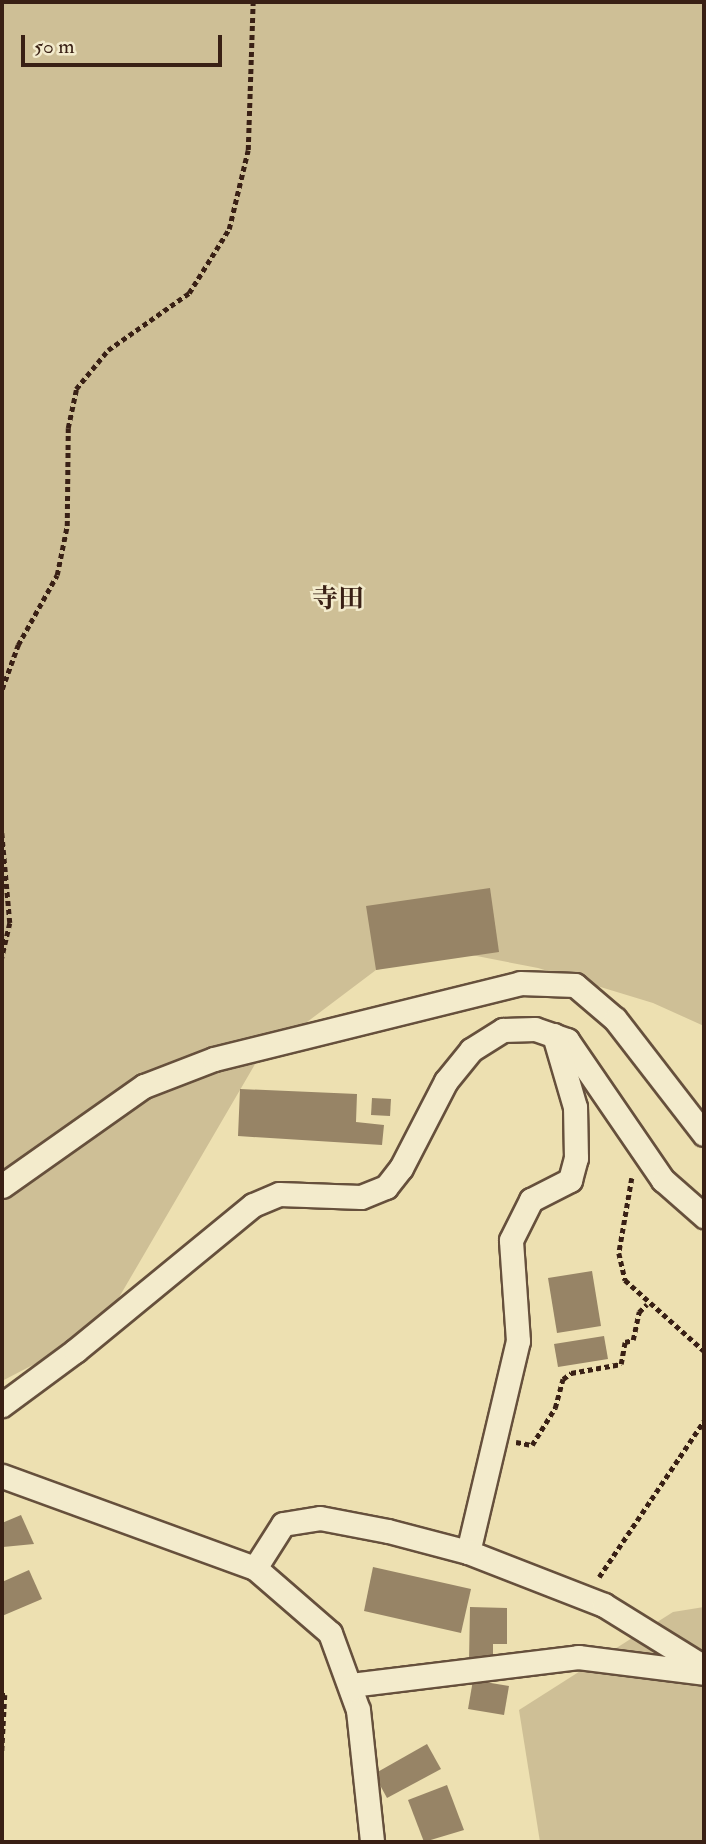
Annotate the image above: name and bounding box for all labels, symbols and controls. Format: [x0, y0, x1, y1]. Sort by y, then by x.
scale bar [24, 21, 226, 65]
text: 50 m [34, 33, 75, 60]
district label: 寺田 [312, 584, 364, 616]

